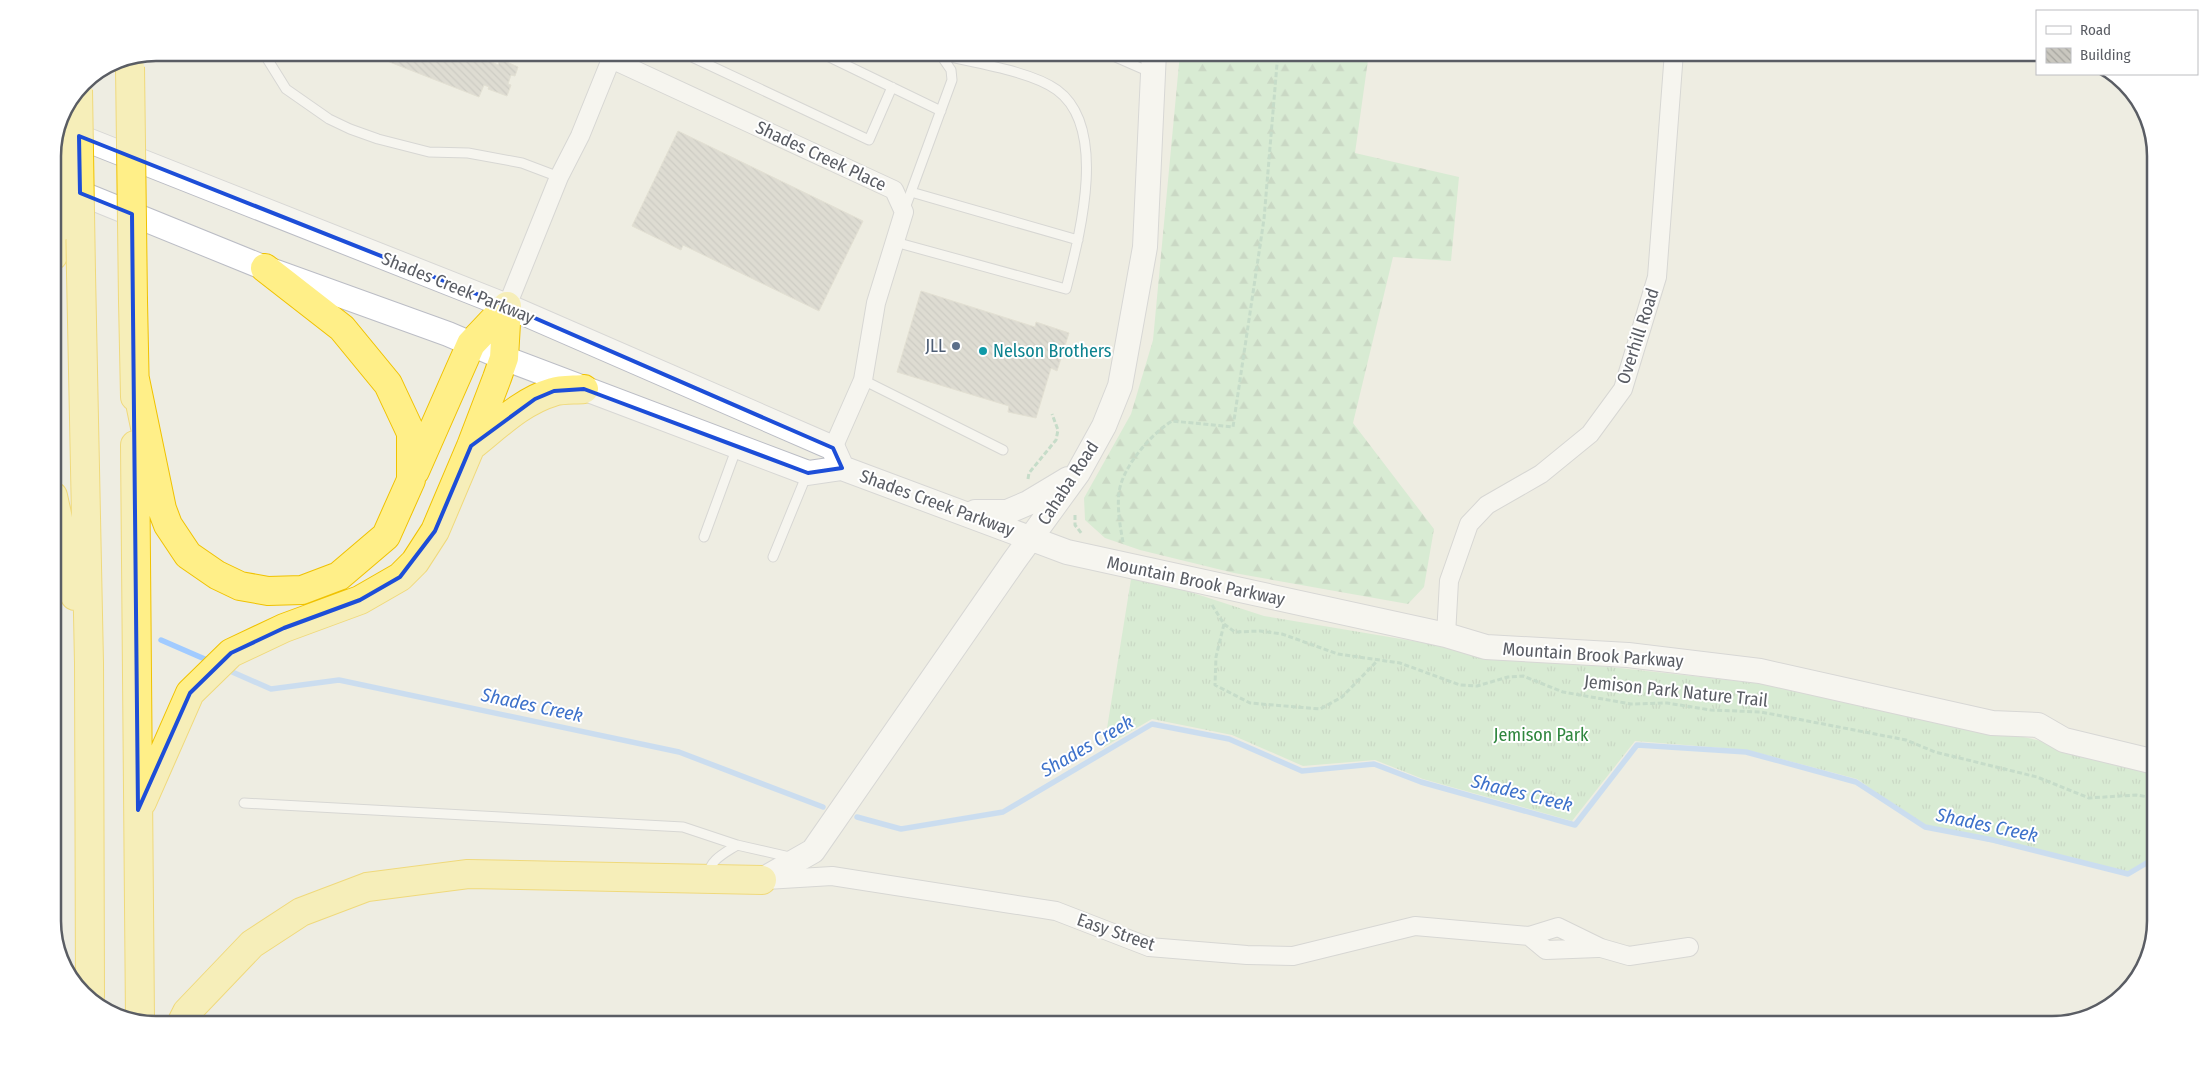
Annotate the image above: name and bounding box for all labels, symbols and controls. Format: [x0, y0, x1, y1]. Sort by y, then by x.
legend [2036, 10, 2198, 75]
text: Road [2080, 21, 2111, 39]
text: Building [2080, 46, 2131, 64]
street label: Shades Creek Place [752, 116, 890, 196]
street label: Shades Creek Parkway [378, 247, 538, 329]
street label: Overhill Road [1612, 285, 1664, 387]
place label: JLL [925, 335, 946, 357]
marker: JLL [950, 340, 962, 352]
place label: Nelson Brothers [993, 340, 1112, 362]
marker: Nelson Brothers [977, 345, 989, 357]
street label: Cahaba Road [1033, 437, 1103, 529]
street label: Shades Creek Parkway [857, 465, 1017, 541]
street label: Mountain Brook Parkway [1105, 551, 1287, 611]
street label: Mountain Brook Parkway [1502, 638, 1684, 672]
street label: Jemison Park Nature Trail [1583, 670, 1769, 712]
water label: Shades Creek [478, 683, 585, 727]
water label: Shades Creek [1036, 710, 1137, 782]
park label: Jemison Park [1493, 724, 1589, 746]
water label: Shades Creek [1468, 769, 1575, 817]
water label: Shades Creek [1933, 803, 2040, 847]
street label: Easy Street [1074, 908, 1158, 956]

